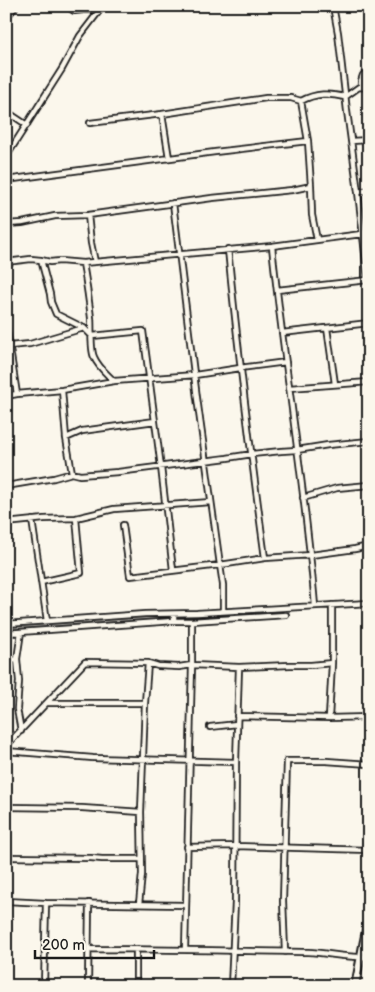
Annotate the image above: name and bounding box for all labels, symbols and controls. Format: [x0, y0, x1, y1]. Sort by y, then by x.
scale bar [35, 927, 154, 959]
text: 200 m [42, 936, 85, 955]

